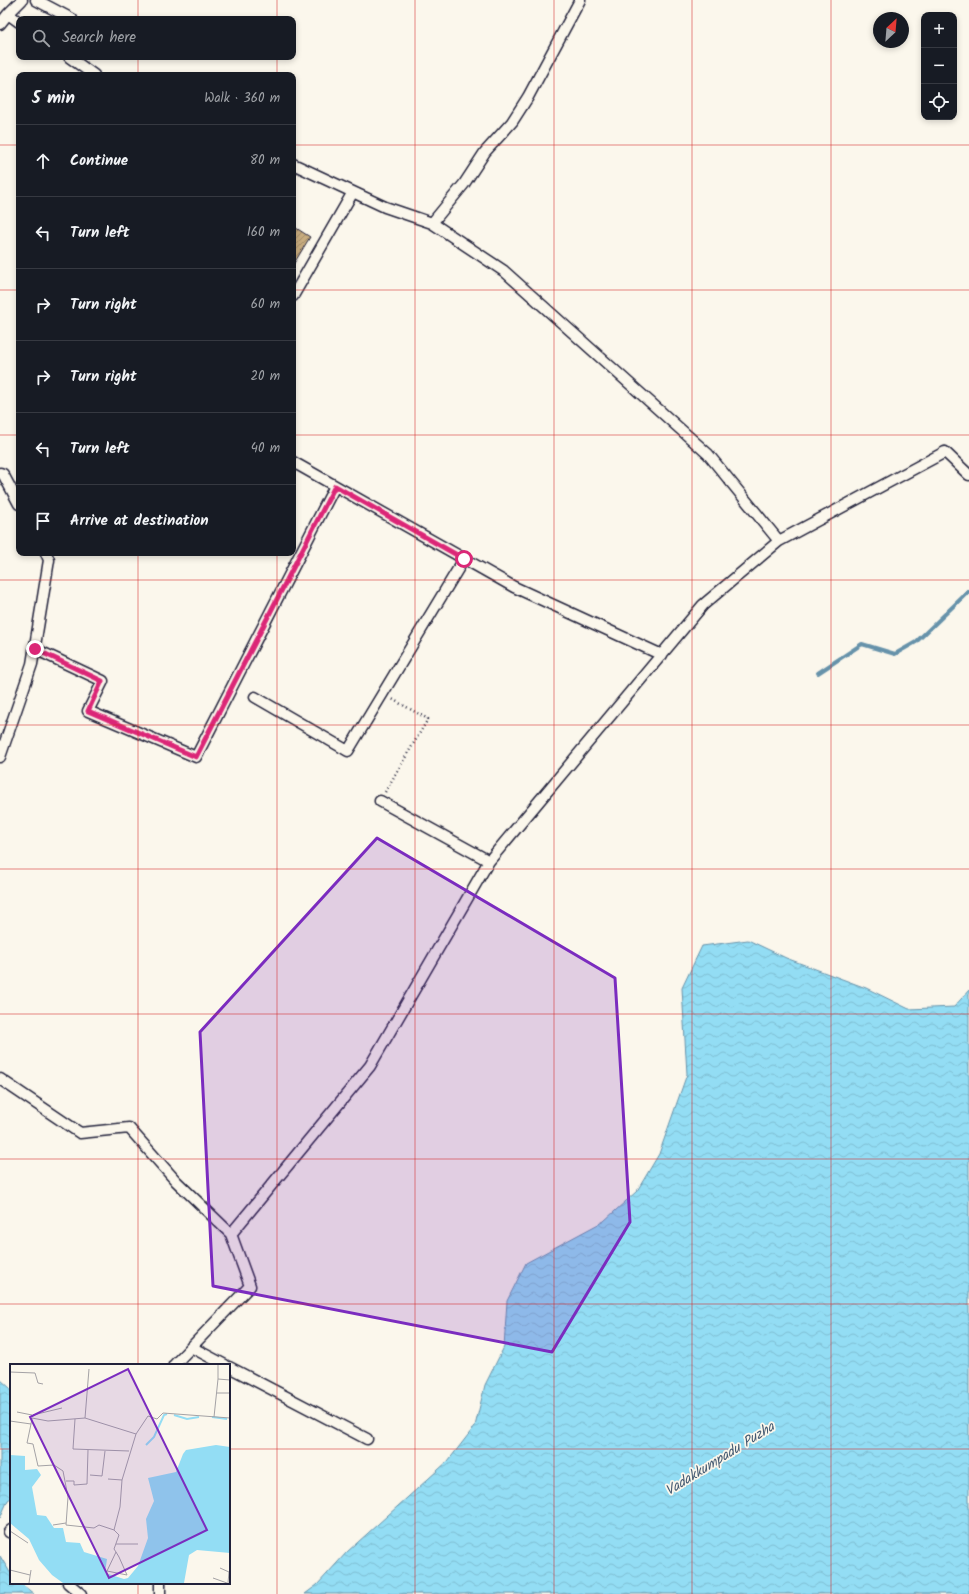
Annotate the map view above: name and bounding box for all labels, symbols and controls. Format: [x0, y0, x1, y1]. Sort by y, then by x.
north arrow [873, 12, 909, 48]
map controls [921, 12, 957, 120]
button: + [921, 12, 957, 48]
search box [16, 16, 296, 60]
text: Search here [62, 26, 136, 50]
icon: search [30, 27, 52, 49]
button: − [921, 48, 957, 84]
button: locate [921, 84, 957, 120]
text: 5 min [32, 85, 75, 112]
text: Walk · 360 m [204, 88, 280, 109]
text: Continue [70, 149, 128, 173]
icon: ahead [32, 150, 54, 172]
text: 80 m [250, 150, 280, 171]
text: Turn left [70, 221, 130, 245]
icon: left [32, 222, 54, 244]
text: 160 m [247, 222, 280, 243]
text: Turn right [70, 293, 137, 317]
icon: right [32, 294, 54, 316]
text: 60 m [251, 294, 280, 315]
text: Turn right [70, 365, 137, 389]
icon: right [32, 366, 54, 388]
text: 20 m [250, 366, 280, 387]
text: Turn left [70, 437, 130, 461]
icon: left [32, 438, 54, 460]
text: 40 m [251, 438, 280, 459]
text: Arrive at destination [70, 509, 209, 533]
icon: arrive [32, 510, 54, 532]
route start [455, 550, 473, 568]
route end [26, 640, 44, 658]
inset map [10, 1364, 230, 1584]
water label: Vadakkumpadu Puzha [661, 1416, 780, 1502]

